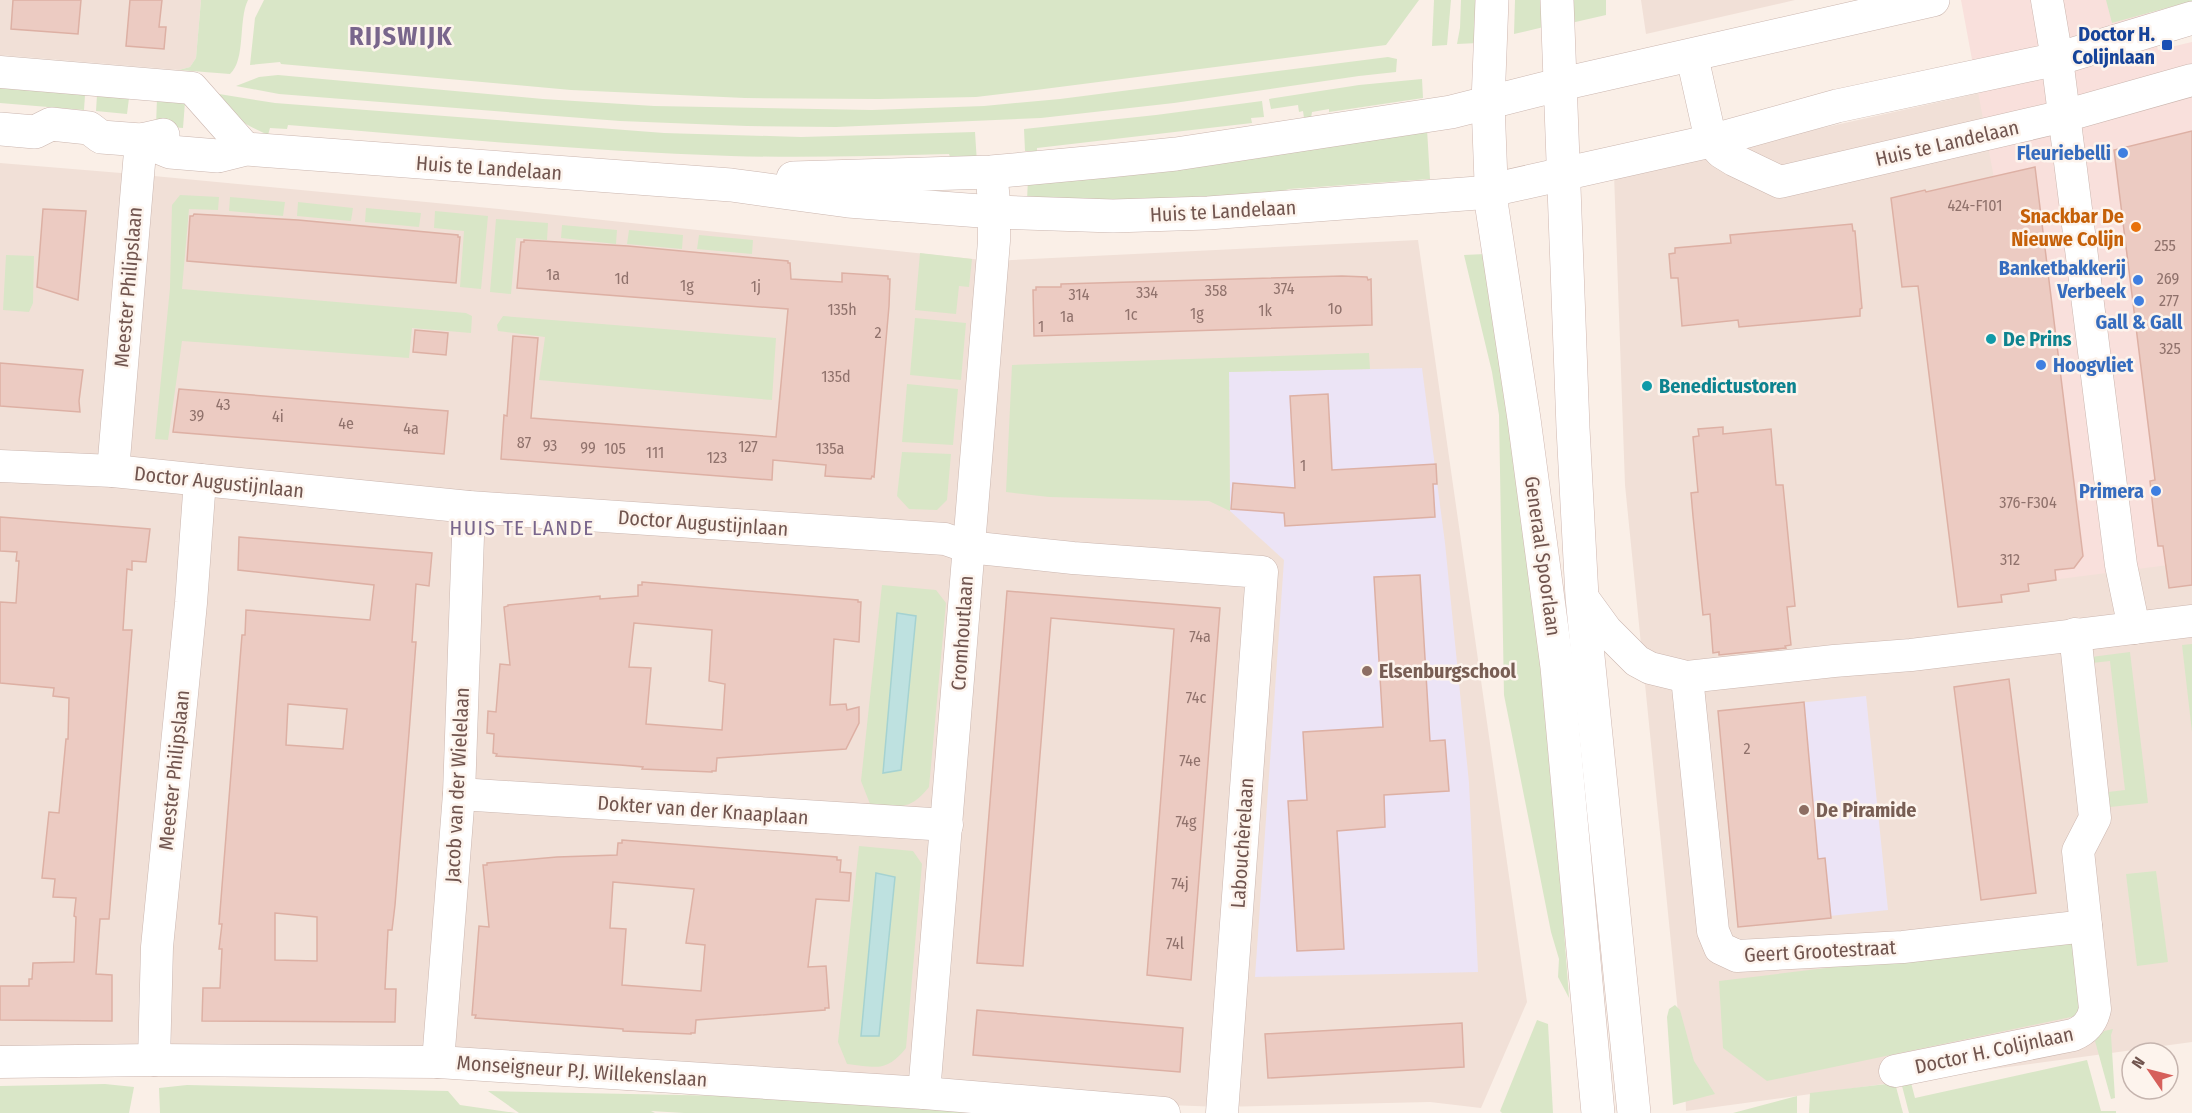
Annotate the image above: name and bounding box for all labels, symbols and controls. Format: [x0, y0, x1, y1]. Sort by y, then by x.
district label: RIJSWIJK [349, 21, 453, 52]
place label: Doctor H. Colijnlaan [2072, 22, 2155, 69]
marker: Doctor H. Colijnlaan [2160, 38, 2174, 52]
street label: Huis te Landelaan [1873, 115, 2021, 171]
place label: Fleuriebelli [2017, 141, 2111, 165]
marker: Fleuriebelli [2116, 146, 2130, 160]
street label: Huis te Landelaan [415, 151, 563, 185]
street label: Huis te Landelaan [1149, 195, 1297, 227]
house number: 424-F101 [1948, 196, 2002, 215]
place label: Snackbar De Nieuwe Colijn [2011, 204, 2124, 251]
street label: Meester Philipslaan [109, 206, 147, 368]
marker: Snackbar De Nieuwe Colijn [2129, 220, 2143, 234]
house number: 255 [2154, 236, 2176, 255]
place label: Banketbakkerij Verbeek [1999, 256, 2127, 303]
house number: 1a [546, 265, 560, 284]
house number: 1d [615, 269, 629, 288]
house number: 269 [2157, 269, 2180, 288]
marker: Banketbakkerij Verbeek [2131, 273, 2145, 287]
house number: 1g [680, 276, 694, 295]
house number: 1j [751, 277, 761, 296]
house number: 374 [1274, 279, 1295, 298]
house number: 358 [1205, 281, 1227, 300]
house number: 334 [1136, 283, 1158, 302]
house number: 314 [1069, 285, 1090, 304]
house number: 277 [2159, 291, 2179, 310]
marker: Gall & Gall [2132, 294, 2146, 308]
house number: 1o [1328, 299, 1342, 318]
house number: 135h [827, 300, 857, 319]
house number: 1k [1258, 301, 1272, 320]
house number: 1g [1190, 304, 1204, 323]
house number: 1c [1124, 305, 1138, 324]
house number: 1a [1060, 307, 1074, 326]
place label: Gall & Gall [2095, 310, 2183, 334]
house number: 1 [1038, 317, 1044, 336]
house number: 2 [874, 323, 882, 342]
place label: De Prins [2003, 327, 2072, 351]
marker: De Prins [1984, 332, 1998, 346]
house number: 325 [2159, 339, 2181, 358]
place label: Hoogvliet [2053, 353, 2135, 377]
marker: Hoogvliet [2034, 358, 2048, 372]
house number: 135d [821, 367, 851, 386]
place label: Benedictustoren [1659, 374, 1797, 398]
marker: Benedictustoren [1640, 379, 1654, 393]
house number: 43 [216, 395, 230, 414]
house number: 39 [190, 406, 205, 425]
house number: 4i [272, 407, 284, 426]
house number: 4e [338, 414, 354, 433]
house number: 4a [403, 419, 419, 438]
house number: 87 [517, 433, 532, 452]
house number: 93 [543, 436, 557, 455]
house number: 127 [738, 437, 758, 456]
house number: 99 [580, 438, 596, 457]
house number: 105 [604, 439, 626, 458]
house number: 135a [816, 439, 844, 458]
house number: 111 [646, 443, 664, 462]
house number: 123 [707, 448, 727, 467]
house number: 1 [1300, 456, 1306, 475]
street label: Doctor Augustijnlaan [133, 461, 305, 503]
street label: Generaal Spoorlaan [1520, 475, 1566, 637]
place label: Primera [2079, 479, 2144, 503]
marker: Primera [2149, 484, 2163, 498]
house number: 376-F304 [1999, 493, 2057, 512]
street label: Doctor Augustijnlaan [617, 505, 789, 541]
district label: HUIS TE LANDE [449, 515, 595, 541]
house number: 312 [2000, 550, 2020, 569]
street label: Cromhoutlaan [946, 575, 978, 691]
house number: 74a [1189, 627, 1211, 646]
place label: Elsenburgschool [1379, 659, 1517, 683]
marker: Elsenburgschool [1360, 664, 1374, 678]
street label: Jacob van der Wielelaan [440, 687, 474, 883]
house number: 74c [1186, 688, 1206, 707]
street label: Meester Philipslaan [154, 689, 194, 851]
house number: 2 [1743, 739, 1751, 758]
house number: 74e [1179, 751, 1201, 770]
street label: Labouchèrelaan [1225, 777, 1259, 909]
street label: Dokter van der Knaaplaan [597, 791, 809, 829]
place label: De Piramide [1816, 798, 1916, 822]
marker: De Piramide [1797, 803, 1811, 817]
house number: 74g [1175, 812, 1197, 831]
house number: 74j [1171, 874, 1189, 893]
house number: 74l [1166, 934, 1184, 953]
street label: Geert Grootestraat [1743, 935, 1897, 967]
street label: Doctor H. Colijnlaan [1912, 1021, 2076, 1079]
north arrow [2120, 1041, 2180, 1101]
street label: Monseigneur P.J. Willekenslaan [456, 1050, 708, 1092]
text: N [2128, 1053, 2149, 1072]

